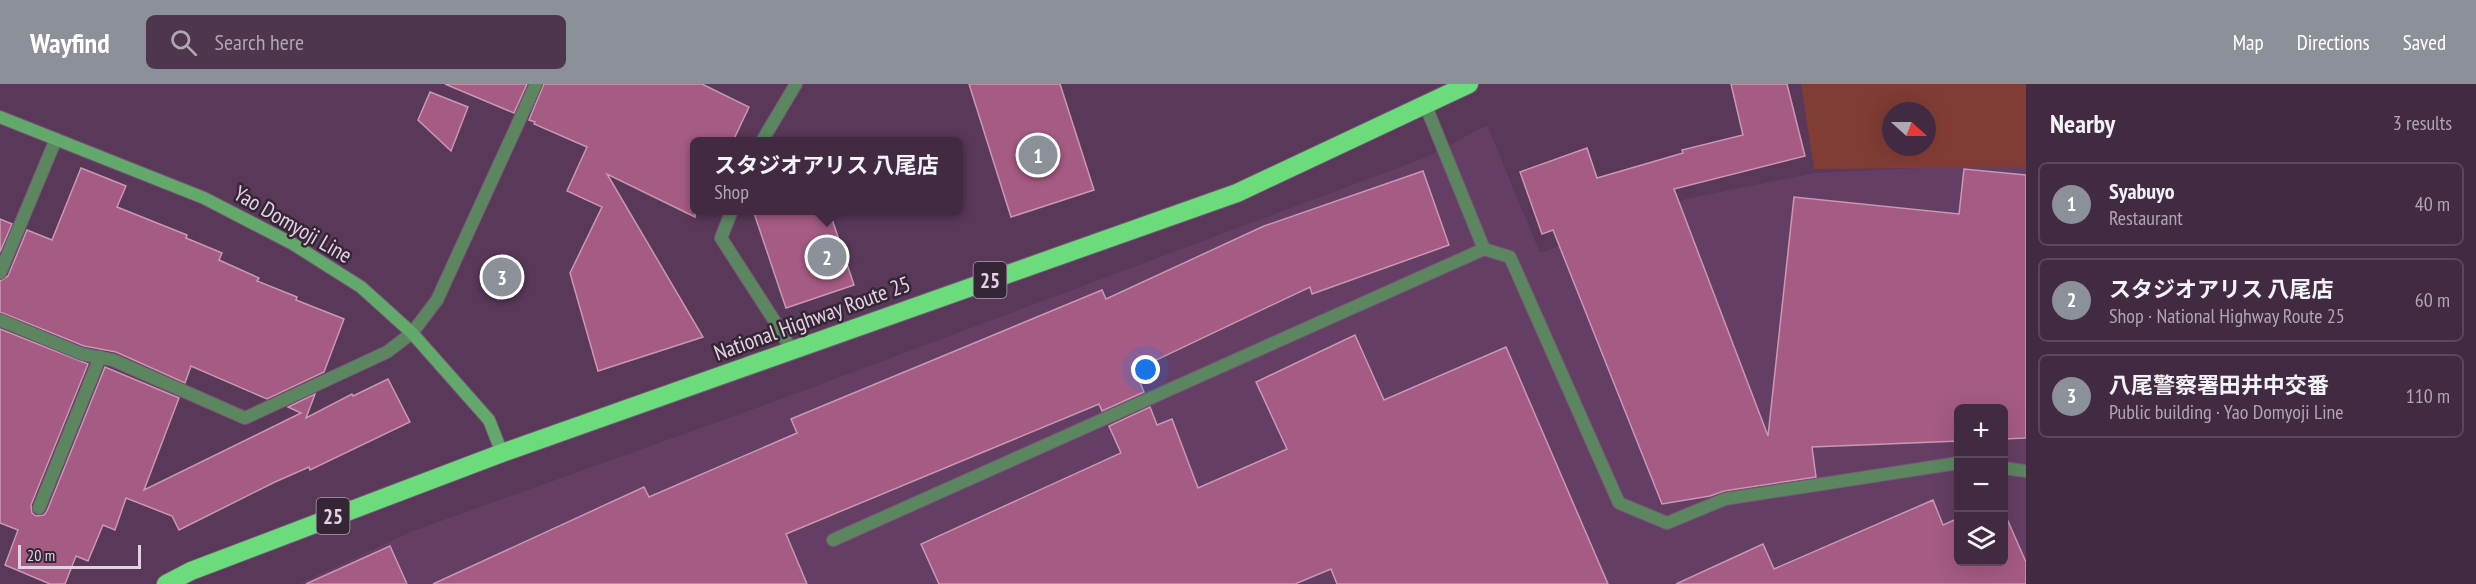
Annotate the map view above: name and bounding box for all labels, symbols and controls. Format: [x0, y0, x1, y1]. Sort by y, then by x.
search box [146, 15, 566, 69]
text: Wayfind [30, 24, 110, 61]
icon: search [167, 26, 200, 59]
text: Search here [215, 28, 304, 56]
text: Map [2233, 29, 2264, 56]
text: Directions [2297, 29, 2370, 56]
text: Saved [2403, 29, 2446, 56]
north arrow [1882, 102, 1936, 156]
text: Nearby [2050, 107, 2115, 140]
text: 3 results [2393, 110, 2452, 136]
pin: 1 [1018, 132, 1058, 178]
popup [690, 137, 963, 215]
text: スタジオアリス 八尾店 [714, 151, 939, 179]
text: Syabuyo [2109, 177, 2175, 205]
street label: Yao Domyoji Line [229, 179, 357, 269]
text: Shop [714, 179, 749, 205]
text: 1 [2067, 191, 2076, 217]
text: 40 m [2415, 191, 2450, 217]
text: Restaurant [2109, 205, 2183, 231]
pin: 2 [808, 234, 846, 279]
pin: 3 [482, 254, 522, 300]
road number: 25 [974, 262, 1006, 298]
street label: National Highway Route 25 [710, 269, 914, 367]
text: スタジオアリス 八尾店 [2109, 275, 2334, 303]
text: 2 [2067, 287, 2076, 313]
text: 60 m [2415, 287, 2450, 313]
text: Shop · National Highway Route 25 [2109, 303, 2345, 329]
your location [1131, 355, 1160, 384]
text: 八尾警察署田井中交番 [2109, 371, 2329, 399]
text: 3 [2067, 383, 2076, 409]
text: 110 m [2406, 383, 2450, 409]
text: Public building · Yao Domyoji Line [2109, 399, 2344, 425]
map controls [1954, 404, 2008, 566]
button: + [1954, 404, 2008, 458]
button: − [1954, 458, 2008, 512]
road number: 25 [316, 498, 350, 534]
button: layers [1954, 512, 2008, 566]
scale bar [18, 542, 141, 570]
text: 20 m [27, 545, 55, 565]

